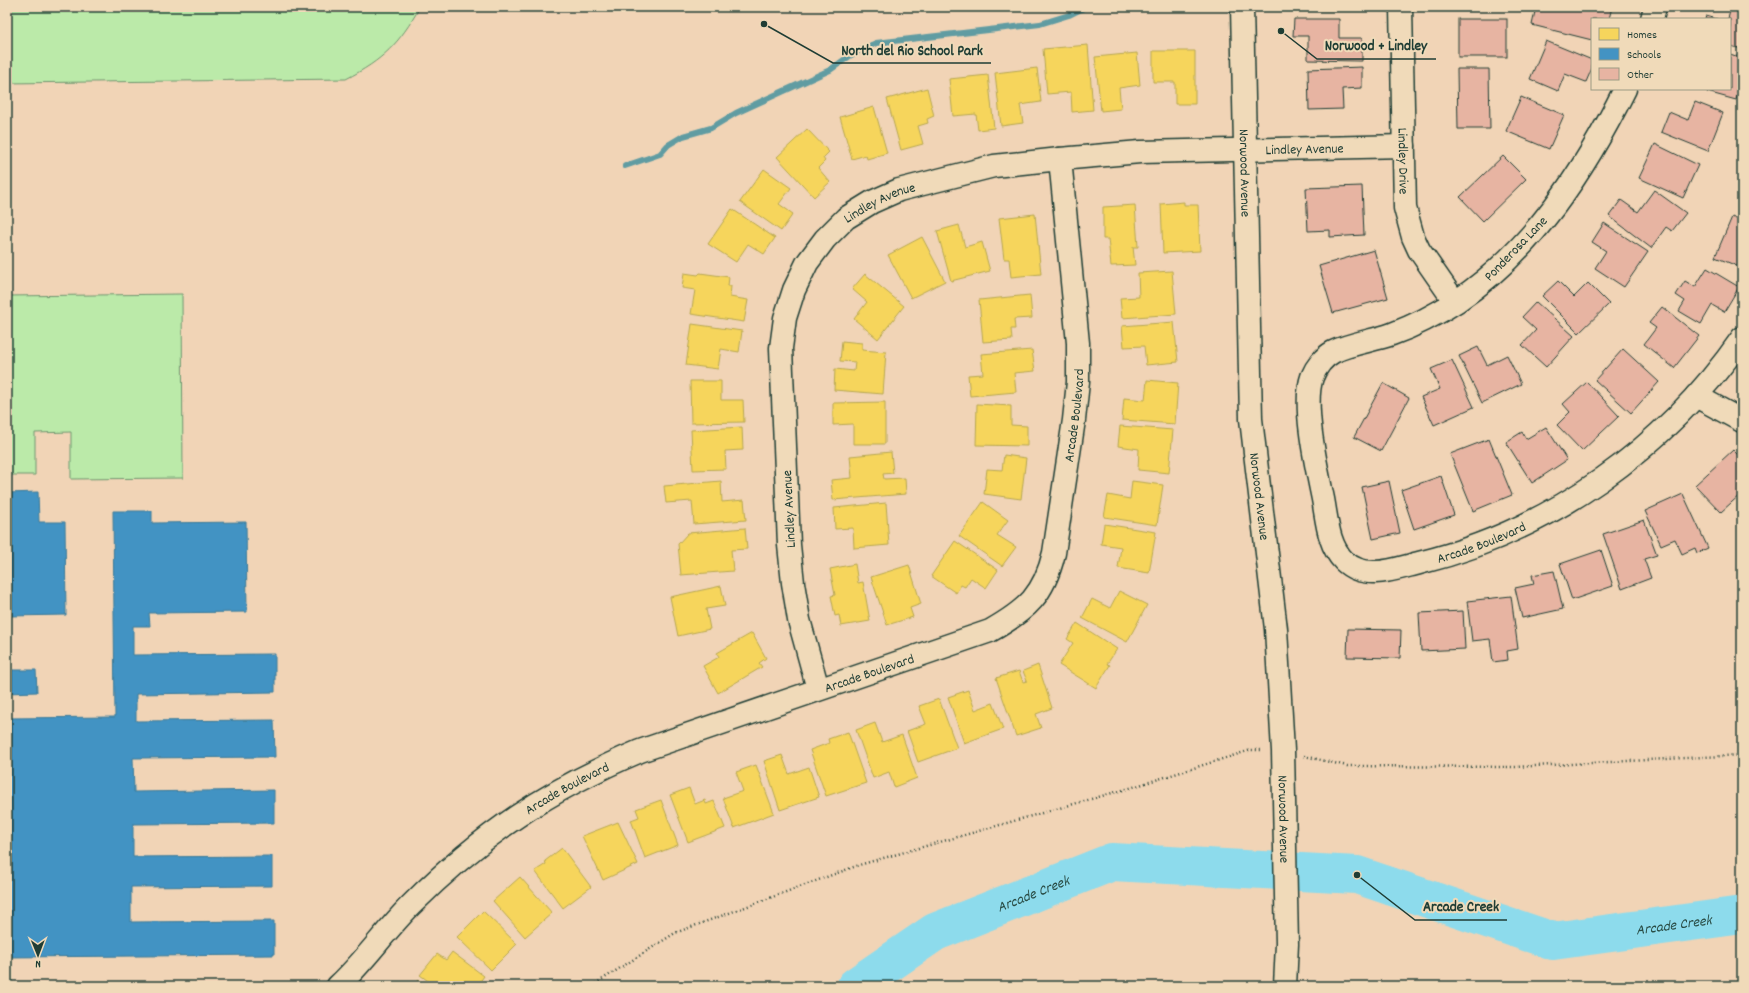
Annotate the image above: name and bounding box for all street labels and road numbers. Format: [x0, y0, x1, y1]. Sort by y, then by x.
street label: Lindley Drive [1391, 127, 1413, 195]
street label: Norwood Avenue [1233, 129, 1255, 217]
street label: Lindley Avenue [1265, 139, 1344, 161]
street label: Lindley Avenue [840, 178, 918, 229]
street label: Ponderosa Lane [1480, 212, 1553, 286]
street label: Arcade Boulevard [1060, 369, 1090, 463]
street label: Norwood Avenue [1243, 452, 1273, 541]
street label: Lindley Avenue [778, 469, 802, 548]
street label: Arcade Boulevard [1435, 518, 1530, 570]
street label: Arcade Boulevard [822, 650, 917, 699]
street label: Arcade Boulevard [522, 758, 613, 821]
street label: Norwood Avenue [1272, 775, 1293, 863]

